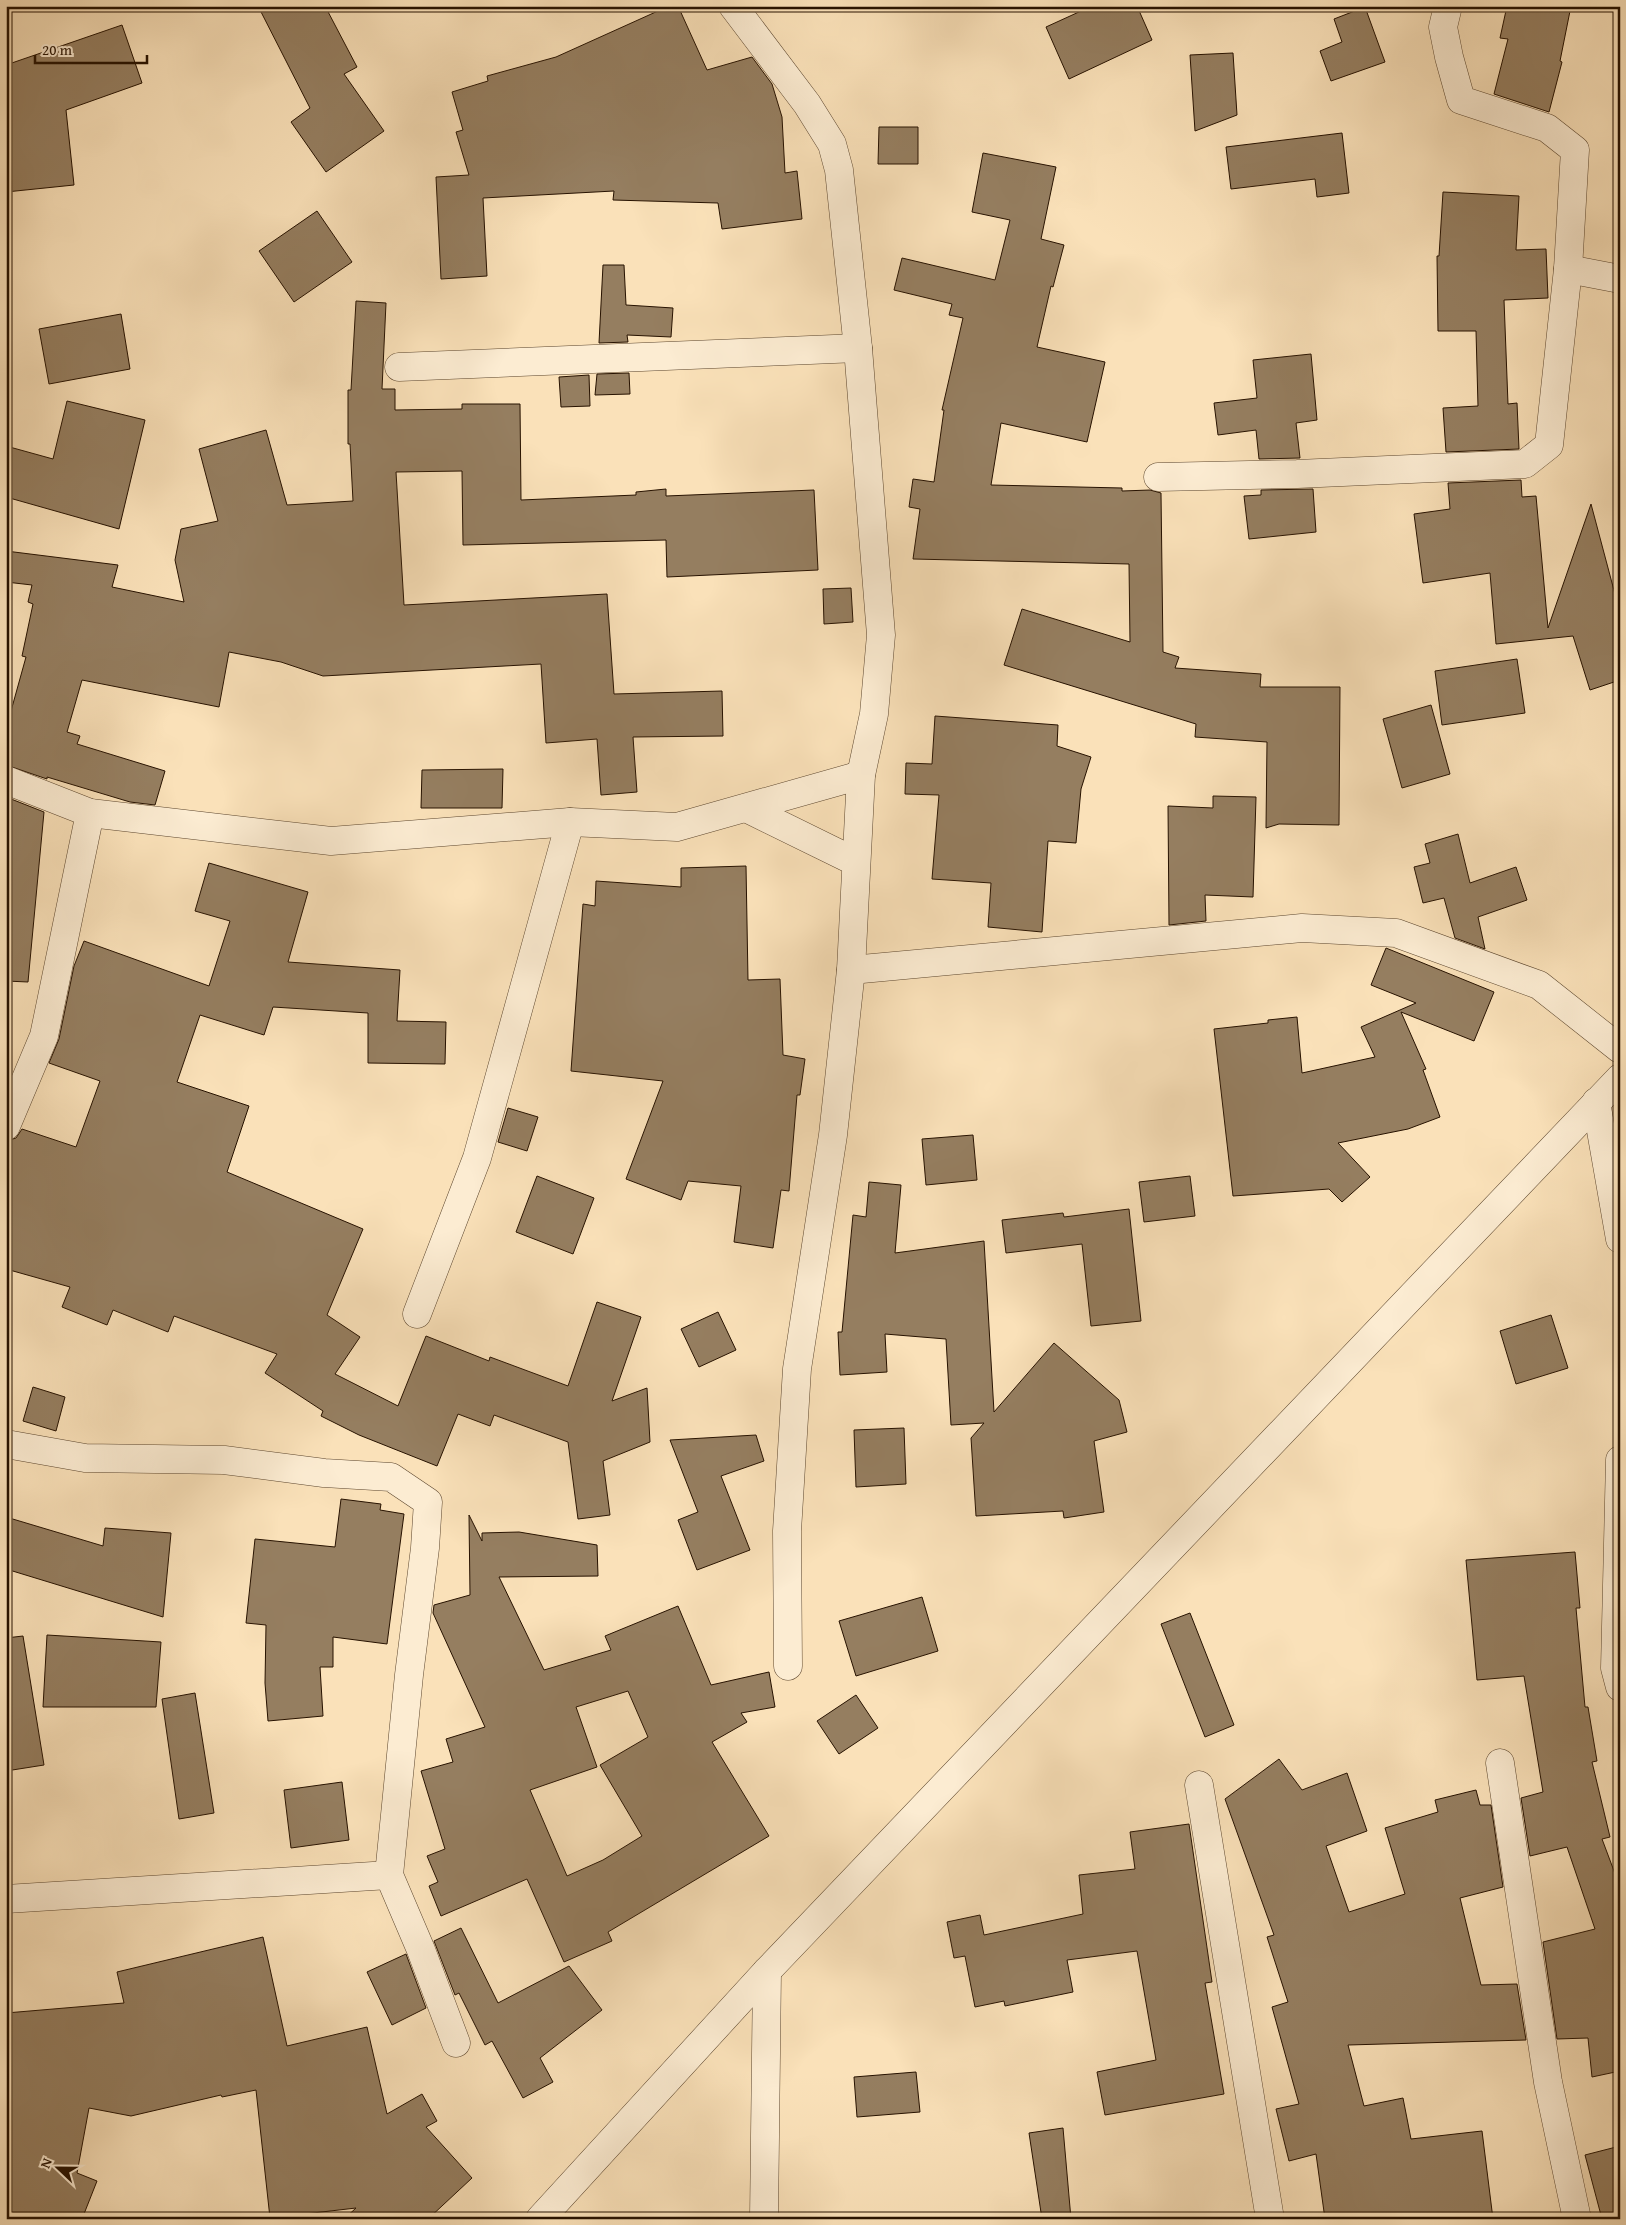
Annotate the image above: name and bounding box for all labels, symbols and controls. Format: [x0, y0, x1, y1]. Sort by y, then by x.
scale bar [35, 32, 148, 64]
text: 20 m [42, 39, 73, 60]
north arrow [32, 2142, 82, 2192]
text: N [35, 2154, 57, 2171]

